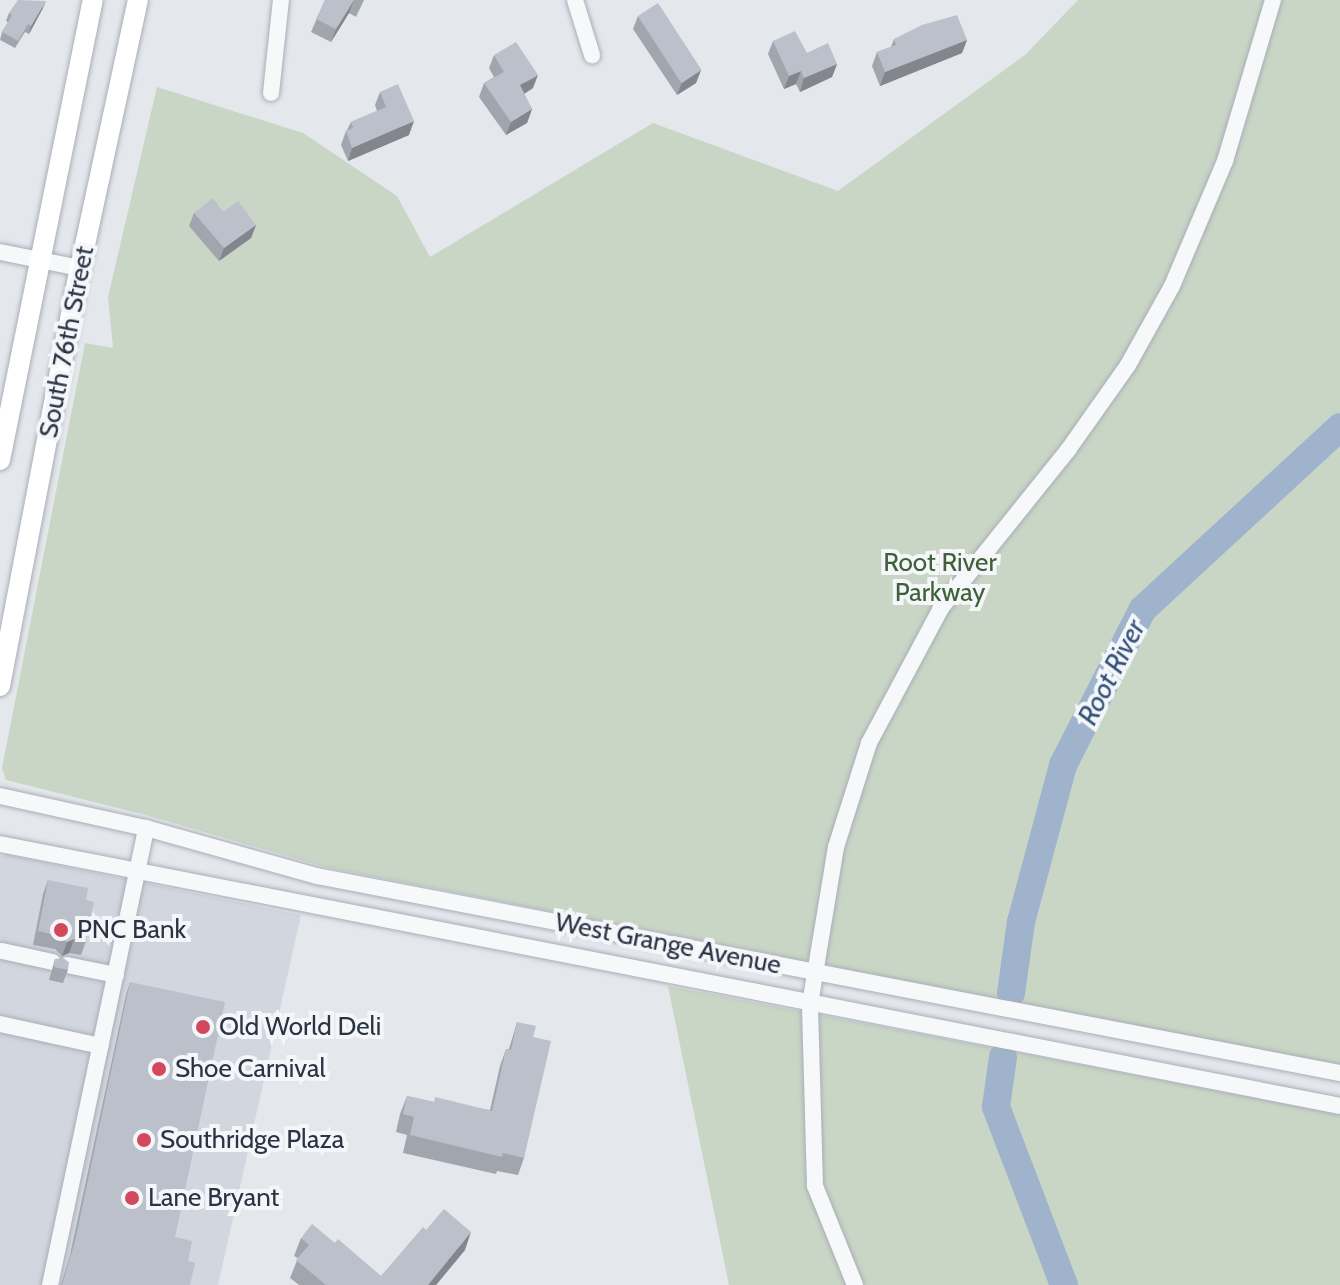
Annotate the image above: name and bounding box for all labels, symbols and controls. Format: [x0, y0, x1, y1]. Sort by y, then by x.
street label: South 76th Street [33, 244, 101, 440]
park label: Root River Parkway [883, 547, 997, 608]
water label: Root River [1070, 614, 1152, 730]
street label: West Grange Avenue [553, 907, 783, 981]
place label: PNC Bank [77, 914, 186, 946]
marker: PNC Bank [52, 921, 70, 939]
place label: Old World Deli [219, 1011, 381, 1043]
marker: Old World Deli [194, 1018, 212, 1036]
place label: Shoe Carnival [175, 1053, 326, 1085]
marker: Shoe Carnival [150, 1060, 168, 1078]
place label: Southridge Plaza [160, 1124, 344, 1156]
marker: Southridge Plaza [135, 1131, 153, 1149]
place label: Lane Bryant [148, 1182, 279, 1214]
marker: Lane Bryant [123, 1189, 141, 1207]

